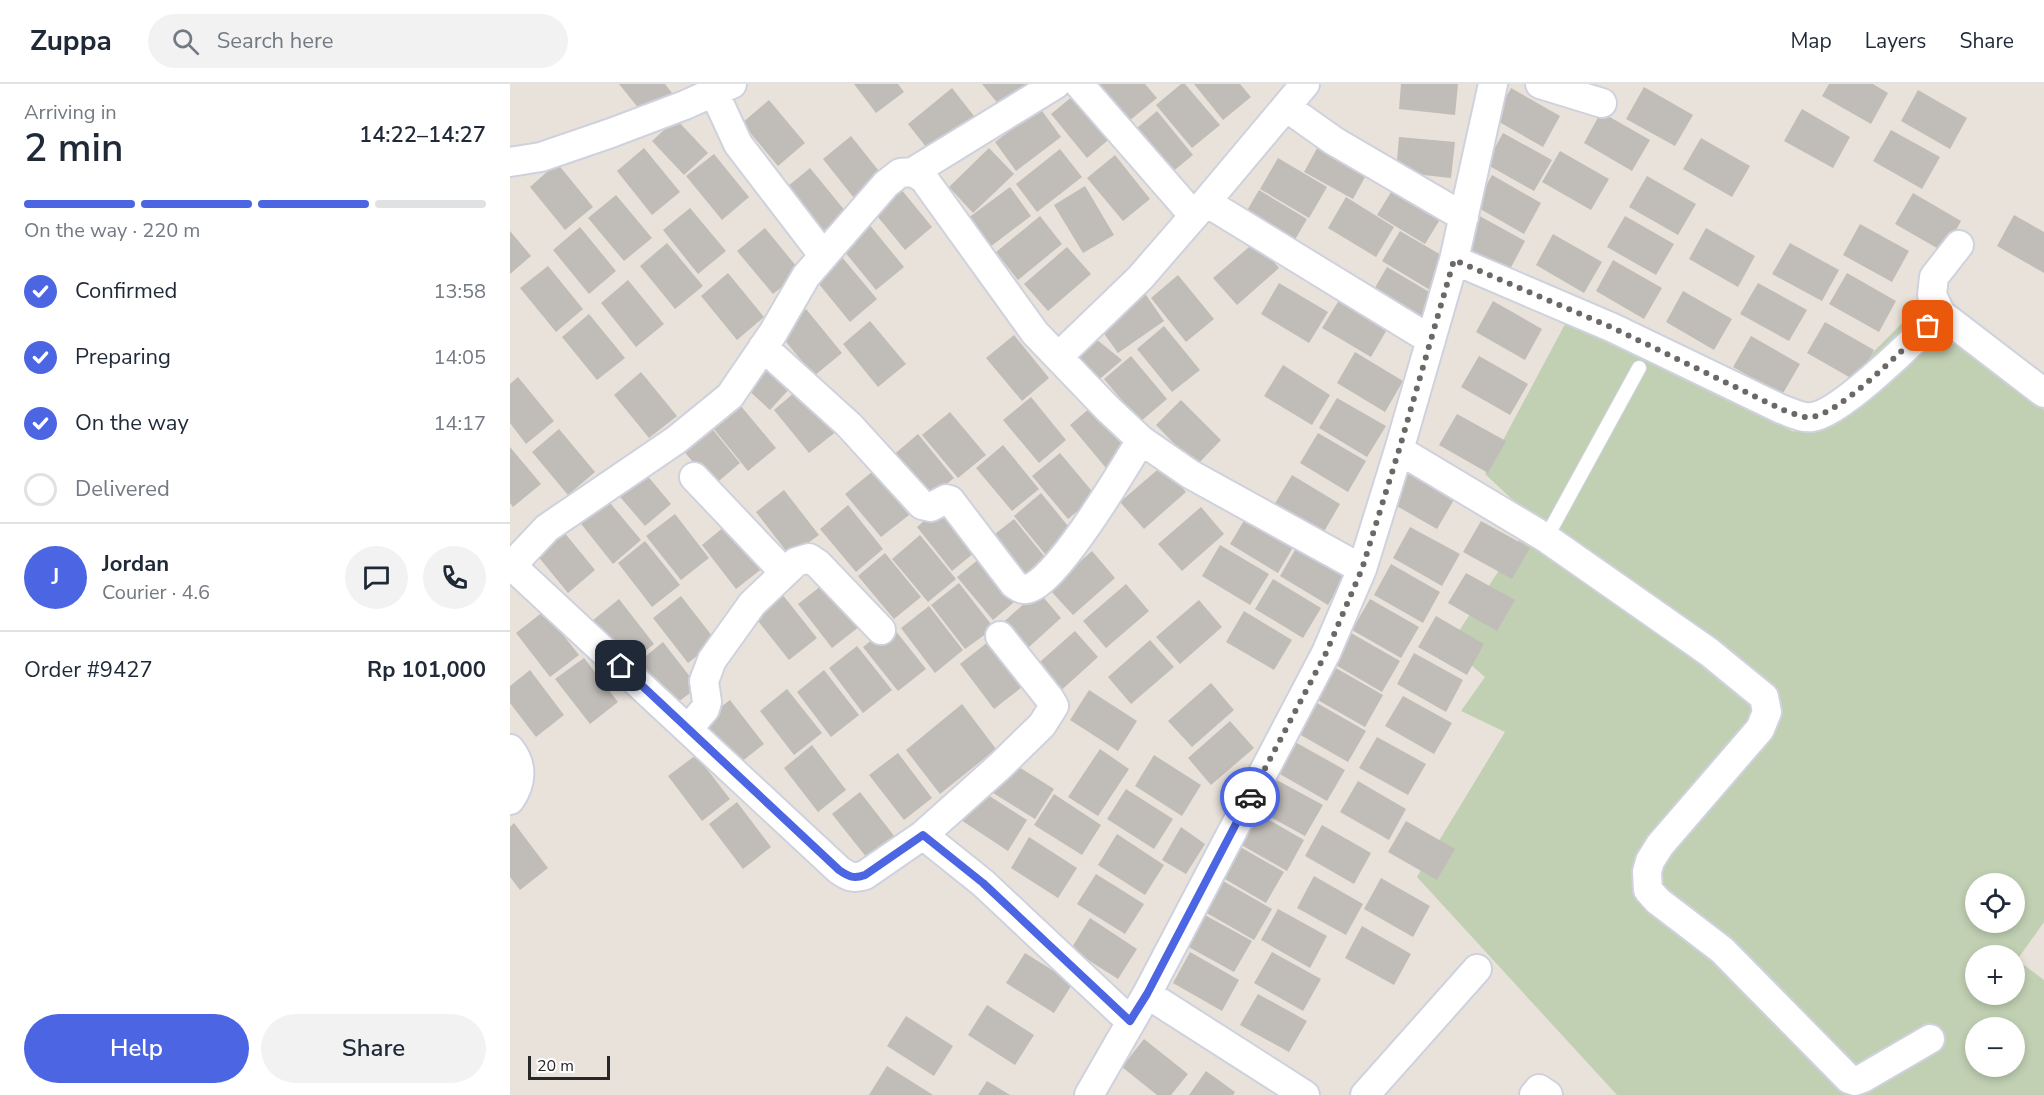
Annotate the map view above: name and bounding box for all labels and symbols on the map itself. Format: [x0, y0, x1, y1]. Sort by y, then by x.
pin [1902, 300, 1953, 351]
pin [595, 640, 646, 691]
courier [1220, 767, 1280, 827]
scale bar [528, 1053, 610, 1080]

